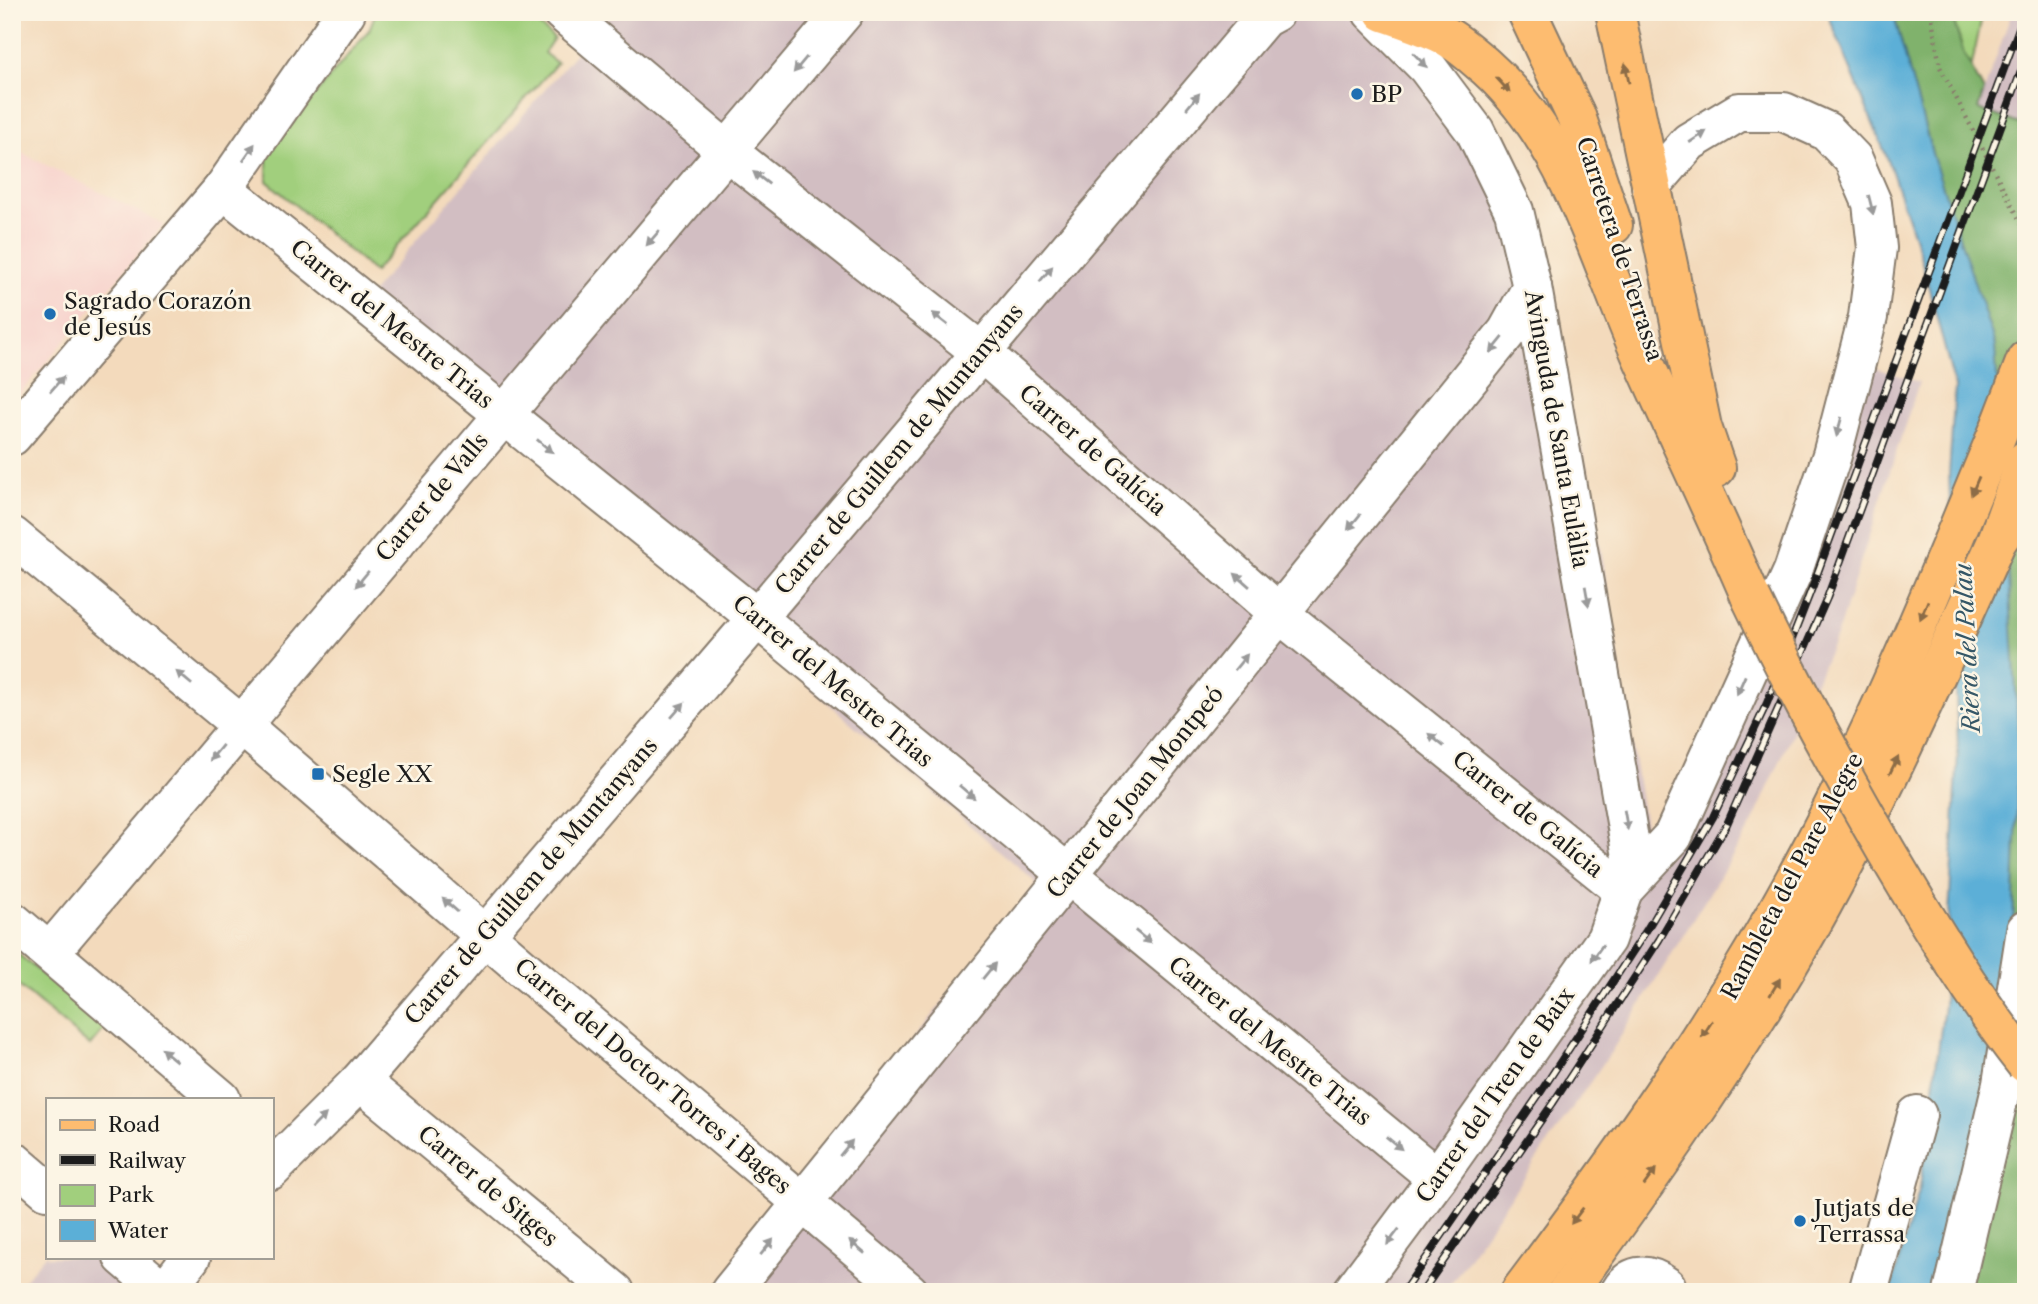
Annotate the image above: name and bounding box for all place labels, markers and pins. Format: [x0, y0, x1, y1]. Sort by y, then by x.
place label: BP [1371, 80, 1402, 108]
marker: BP [1349, 86, 1365, 102]
place label: Sagrado Corazón de Jesús [64, 287, 252, 341]
marker: Sagrado Corazón de Jesús [42, 306, 58, 322]
place label: Segle XX [332, 760, 433, 788]
marker: Segle XX [310, 766, 326, 782]
place label: Jutjats de Terrassa [1811, 1194, 1914, 1248]
marker: Jutjats de Terrassa [1792, 1213, 1808, 1229]

